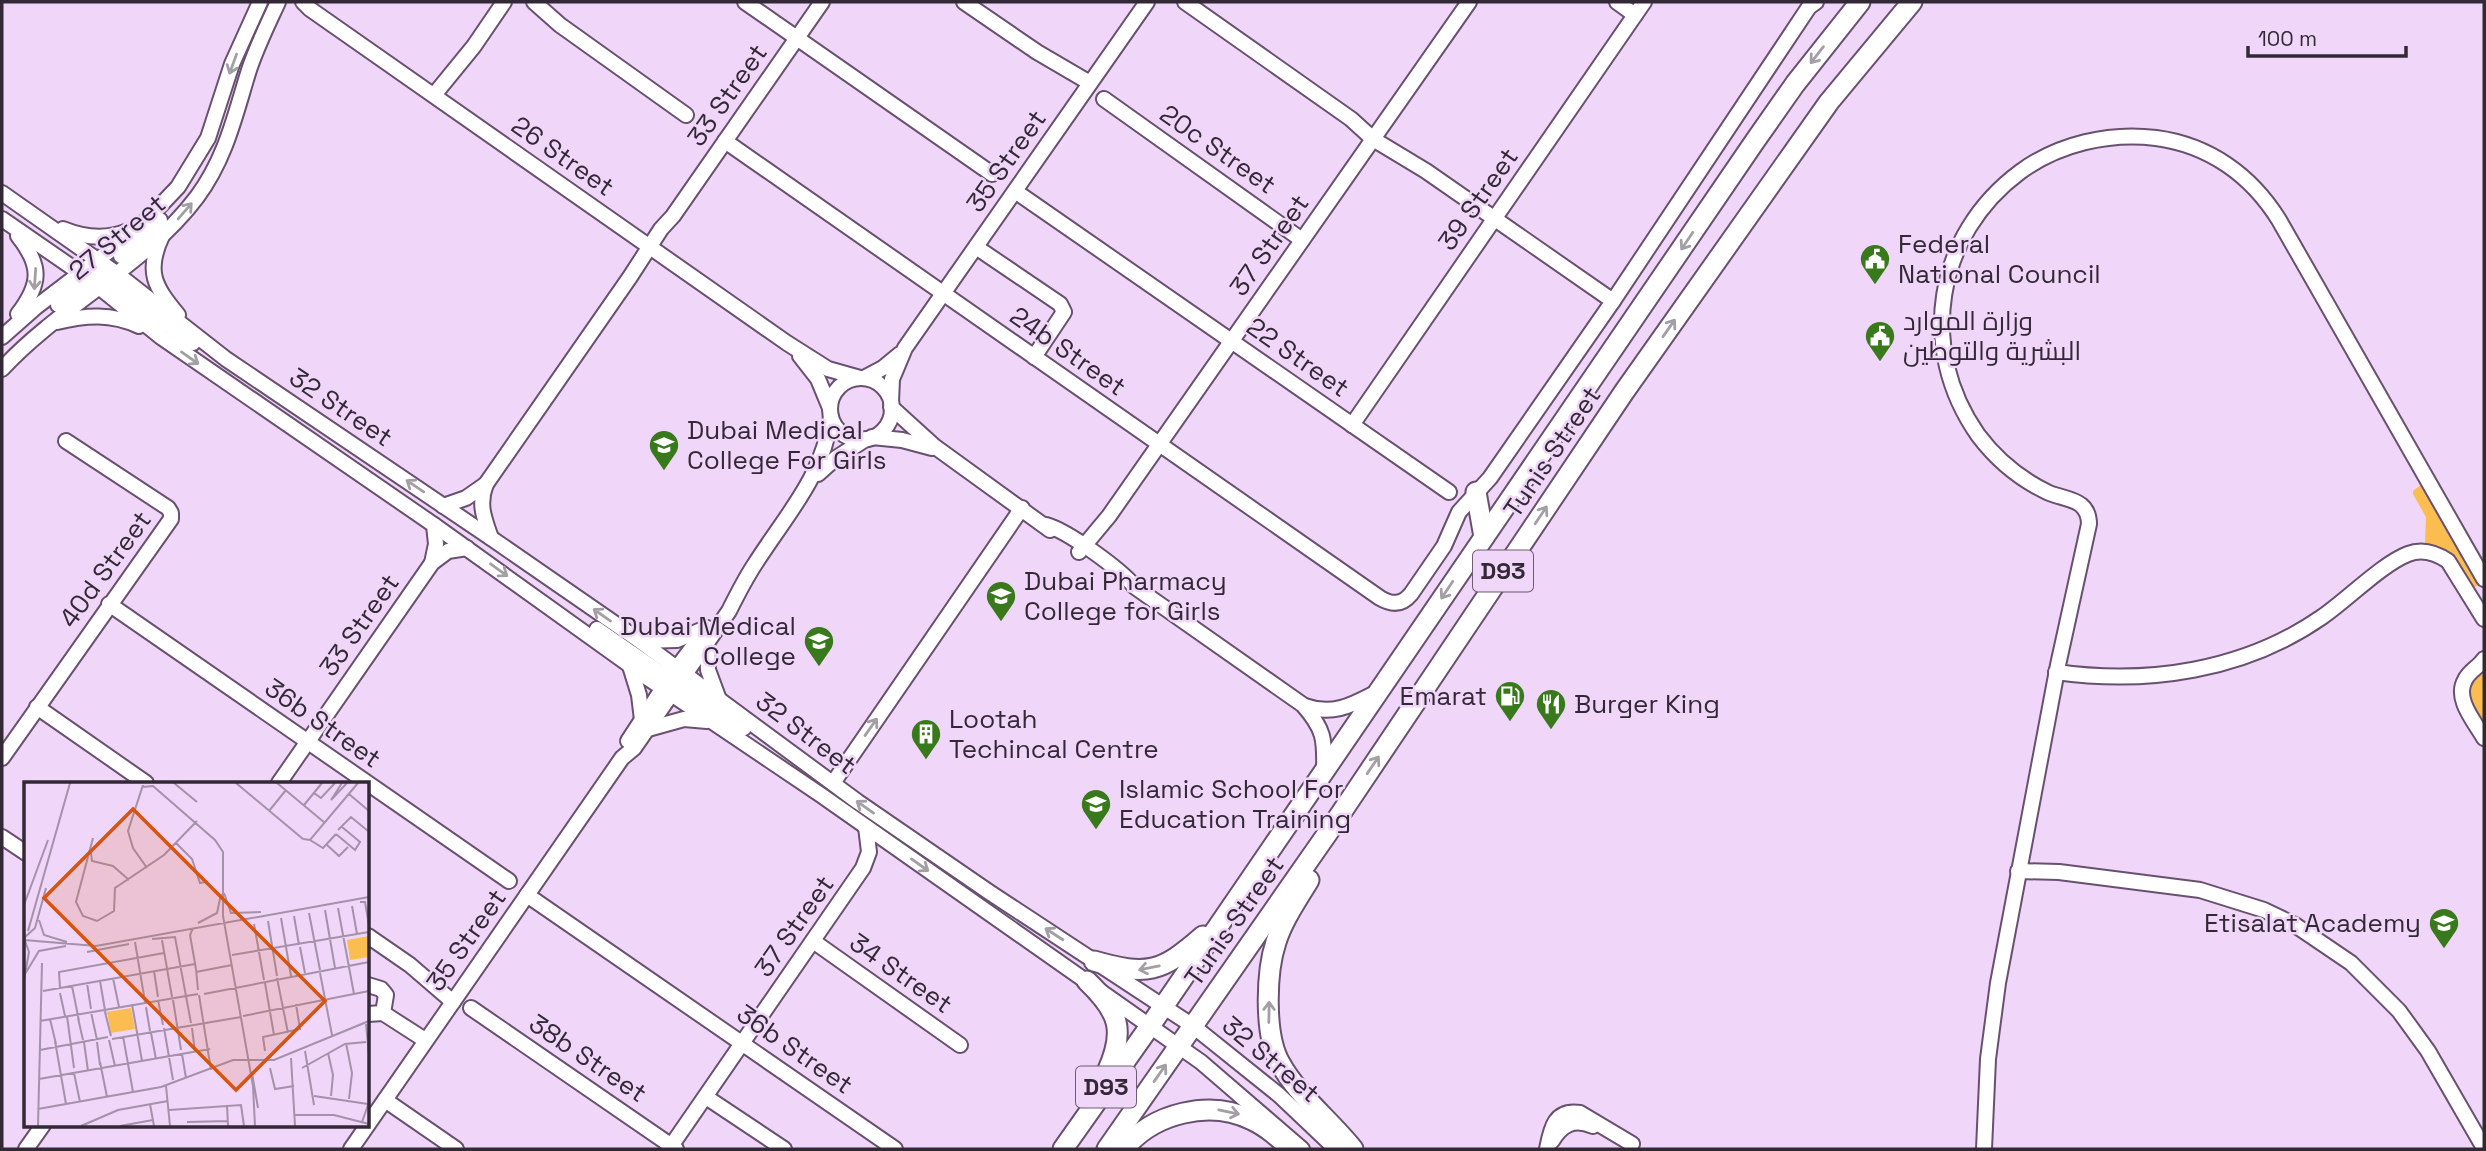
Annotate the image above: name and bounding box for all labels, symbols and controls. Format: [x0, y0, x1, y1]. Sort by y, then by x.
scale bar [2248, 14, 2406, 58]
text: 100 m [2258, 25, 2317, 52]
street label: 33 Street [679, 37, 775, 153]
one-way arrow [1810, 45, 1825, 63]
one-way arrow [226, 53, 238, 75]
street label: 20c Street [1153, 97, 1283, 201]
street label: 35 Street [958, 103, 1054, 219]
street label: 26 Street [505, 108, 621, 204]
street label: 39 Street [1430, 141, 1526, 257]
street label: 27 Street [62, 187, 172, 287]
street label: 37 Street [1222, 188, 1316, 302]
one-way arrow [177, 203, 193, 221]
place label: Federal National Council [1898, 227, 2101, 291]
one-way arrow [1680, 231, 1694, 250]
public building icon: Federal National Council [1858, 242, 1892, 286]
one-way arrow [28, 267, 41, 290]
street label: 24b Street [1003, 299, 1133, 403]
place label: وزارة الموارد البشرية والتوطين [1903, 304, 2081, 368]
street label: 22 Street [1240, 309, 1356, 405]
one-way arrow [1662, 319, 1677, 338]
public building icon: وزارة الموارد البشرية والتوطين [1863, 319, 1897, 363]
one-way arrow [180, 351, 199, 365]
street label: 32 Street [283, 360, 399, 454]
street label: Tunis Street [1496, 380, 1608, 524]
place label: Dubai Medical College For Girls [687, 413, 887, 477]
school or university icon: Dubai Medical College For Girls [647, 428, 681, 472]
one-way arrow [406, 479, 425, 493]
street label: 40d Street [51, 504, 159, 634]
one-way arrow [1534, 506, 1548, 525]
road number: D93 [1473, 550, 1533, 592]
one-way arrow [489, 563, 508, 577]
place label: Dubai Pharmacy College for Girls [1024, 564, 1227, 628]
street label: 33 Street [311, 567, 407, 683]
school or university icon: Dubai Pharmacy College for Girls [984, 579, 1018, 623]
one-way arrow [1440, 580, 1455, 599]
one-way arrow [593, 608, 612, 622]
place label: Dubai Medical College [620, 609, 796, 673]
school or university icon: Dubai Medical College [802, 624, 836, 668]
street label: 36b Street [258, 671, 388, 775]
place label: Emarat [1400, 679, 1487, 713]
fuel station icon: Emarat [1493, 679, 1527, 723]
street label: 32 Street [749, 684, 863, 782]
restaurant icon: Burger King [1534, 687, 1568, 731]
place label: Burger King [1574, 687, 1720, 721]
place label: Lootah Techincal Centre [949, 702, 1159, 766]
building icon: Lootah Techincal Centre [909, 717, 943, 761]
one-way arrow [864, 718, 878, 737]
one-way arrow [1366, 756, 1380, 775]
place label: Islamic School For Education Training [1119, 772, 1351, 836]
inset map [24, 782, 369, 1126]
school or university icon: Islamic School For Education Training [1079, 787, 1113, 831]
one-way arrow [856, 800, 876, 814]
street label: Tunis Street [1177, 849, 1291, 993]
one-way arrow [910, 858, 929, 872]
street label: 37 Street [747, 869, 841, 983]
street label: 35 Street [418, 882, 514, 998]
place label: Etisalat Academy [2204, 906, 2421, 940]
school or university icon: Etisalat Academy [2427, 906, 2461, 950]
street label: 34 Street [843, 925, 959, 1021]
one-way arrow [1044, 927, 1064, 941]
one-way arrow [1138, 962, 1161, 975]
street label: 36b Street [730, 997, 860, 1101]
one-way arrow [1262, 1001, 1276, 1024]
street label: 38b Street [523, 1006, 653, 1110]
street label: 32 Street [1215, 1008, 1327, 1110]
one-way arrow [1153, 1064, 1167, 1083]
road number: D93 [1076, 1066, 1136, 1107]
one-way arrow [1217, 1106, 1240, 1120]

